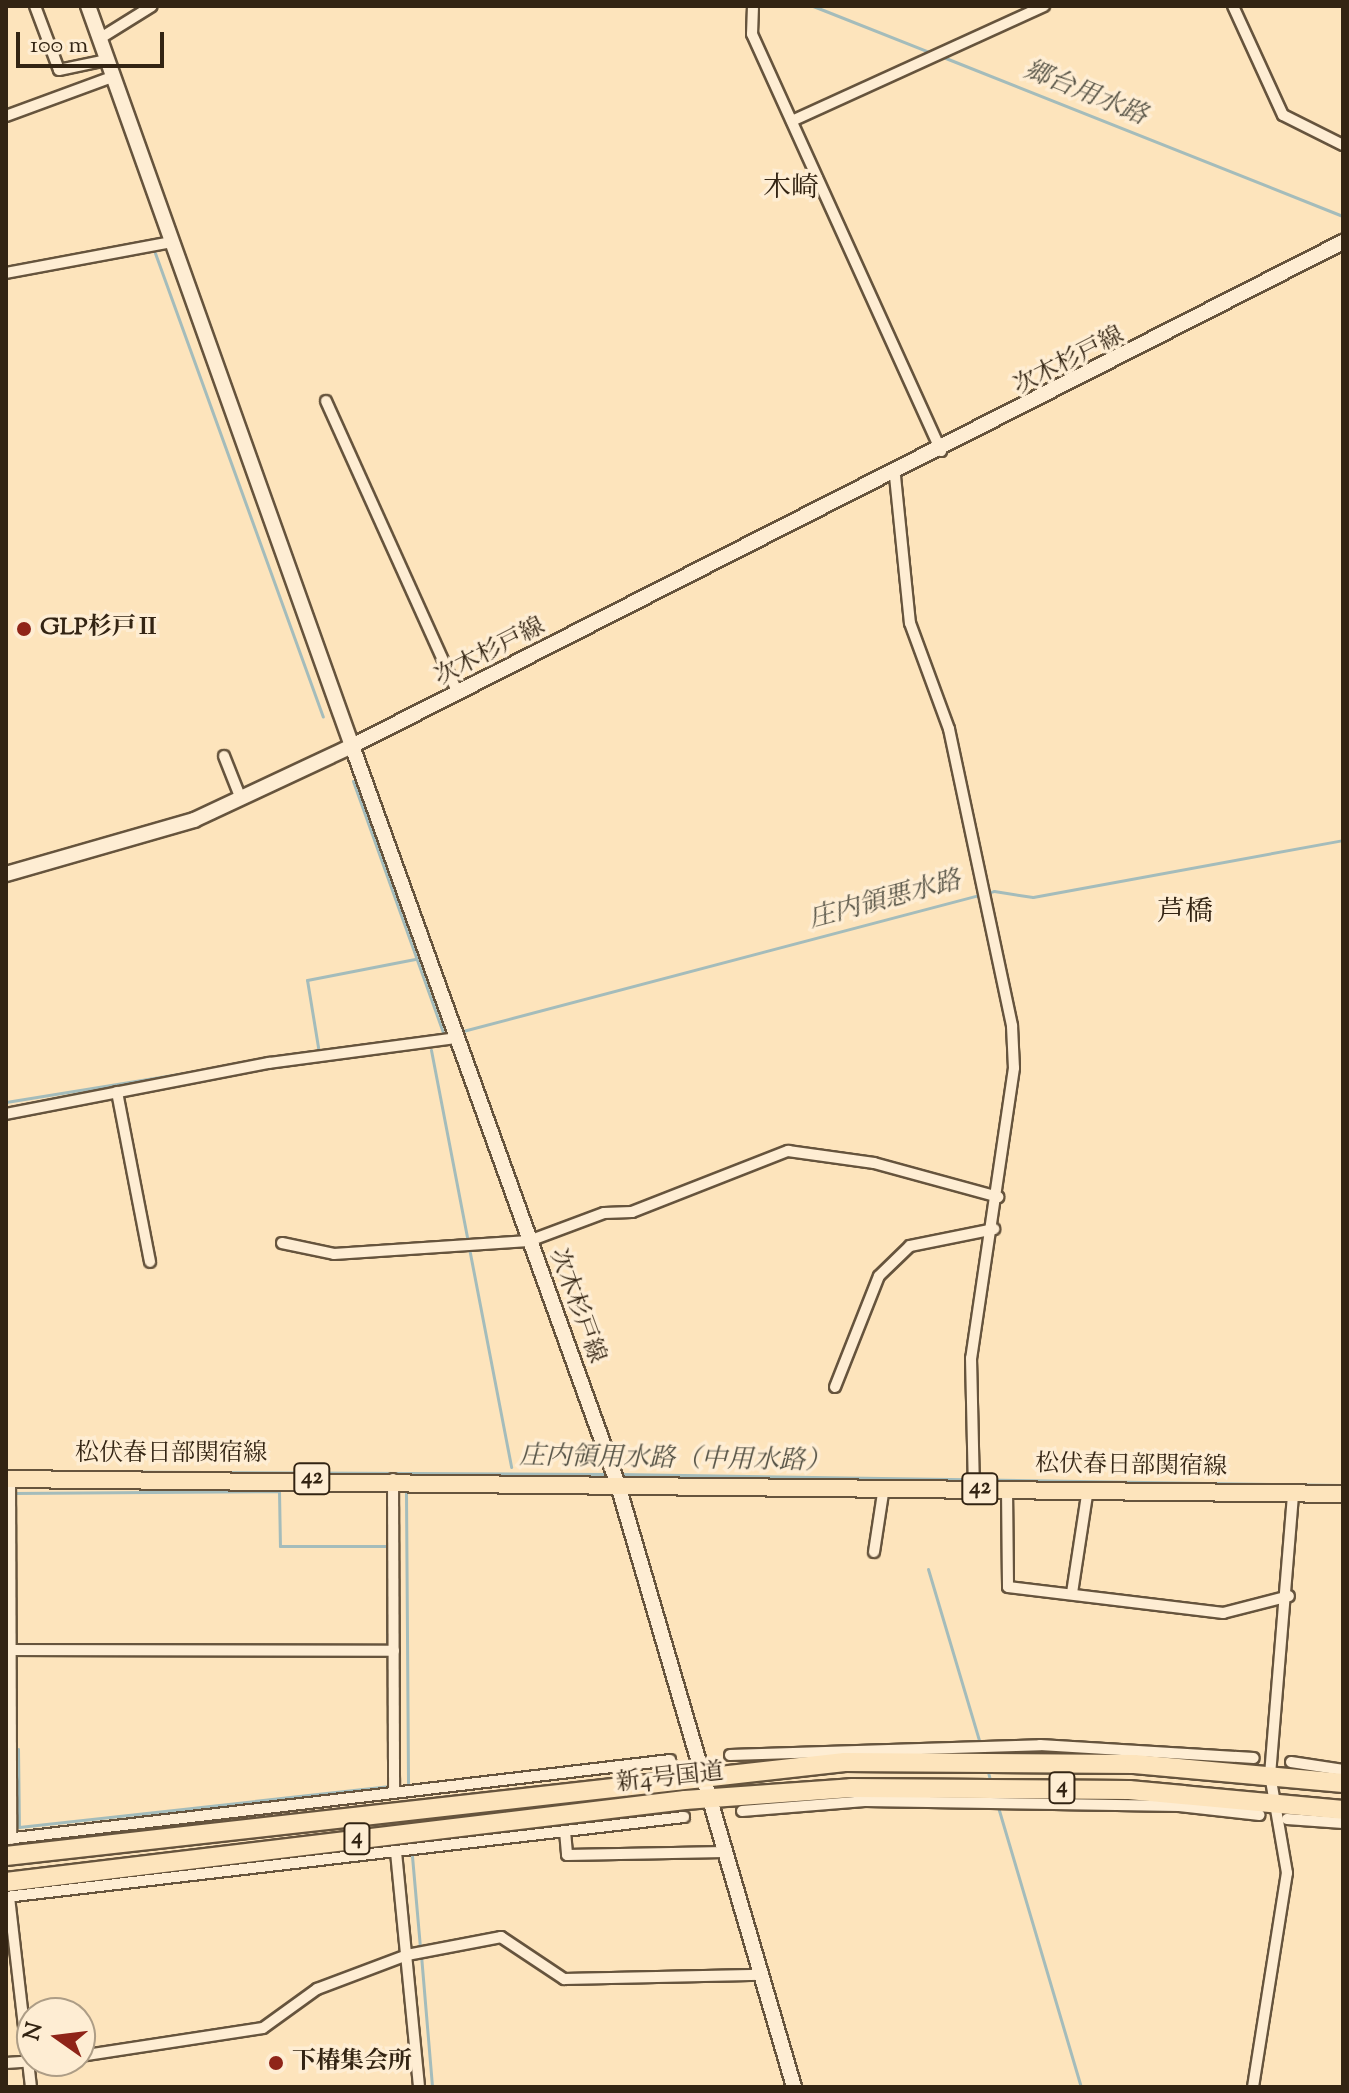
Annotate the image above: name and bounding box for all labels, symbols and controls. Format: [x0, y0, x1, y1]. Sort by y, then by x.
scale bar [20, 16, 168, 66]
text: 100 m [30, 29, 88, 63]
water label: 郷台用水路 [1019, 55, 1151, 133]
district label: 木崎 [763, 172, 819, 206]
street label: 次木杉戸線 [1009, 322, 1129, 402]
street label: 次木杉戸線 [430, 613, 550, 693]
place label: GLP杉戸Ⅱ [40, 615, 160, 643]
marker: GLP杉戸Ⅱ [15, 620, 33, 638]
water label: 庄内領悪水路 [806, 866, 964, 936]
district label: 芦橋 [1157, 896, 1213, 930]
street label: 次木杉戸線 [542, 1245, 610, 1367]
street label: 松伏春日部関宿線 [75, 1441, 267, 1469]
water label: 庄内領用水路（中用水路） [519, 1442, 831, 1478]
street label: 松伏春日部関宿線 [1035, 1451, 1227, 1483]
road number: 42 [292, 1461, 332, 1497]
road number: 42 [960, 1471, 1000, 1507]
street label: 新4号国道 [615, 1759, 725, 1799]
road number: 4 [1048, 1770, 1076, 1806]
road number: 4 [343, 1821, 371, 1857]
north arrow [16, 1997, 96, 2077]
text: N [17, 2019, 52, 2044]
place label: 下椿集会所 [292, 2049, 412, 2077]
marker: 下椿集会所 [267, 2054, 285, 2072]

